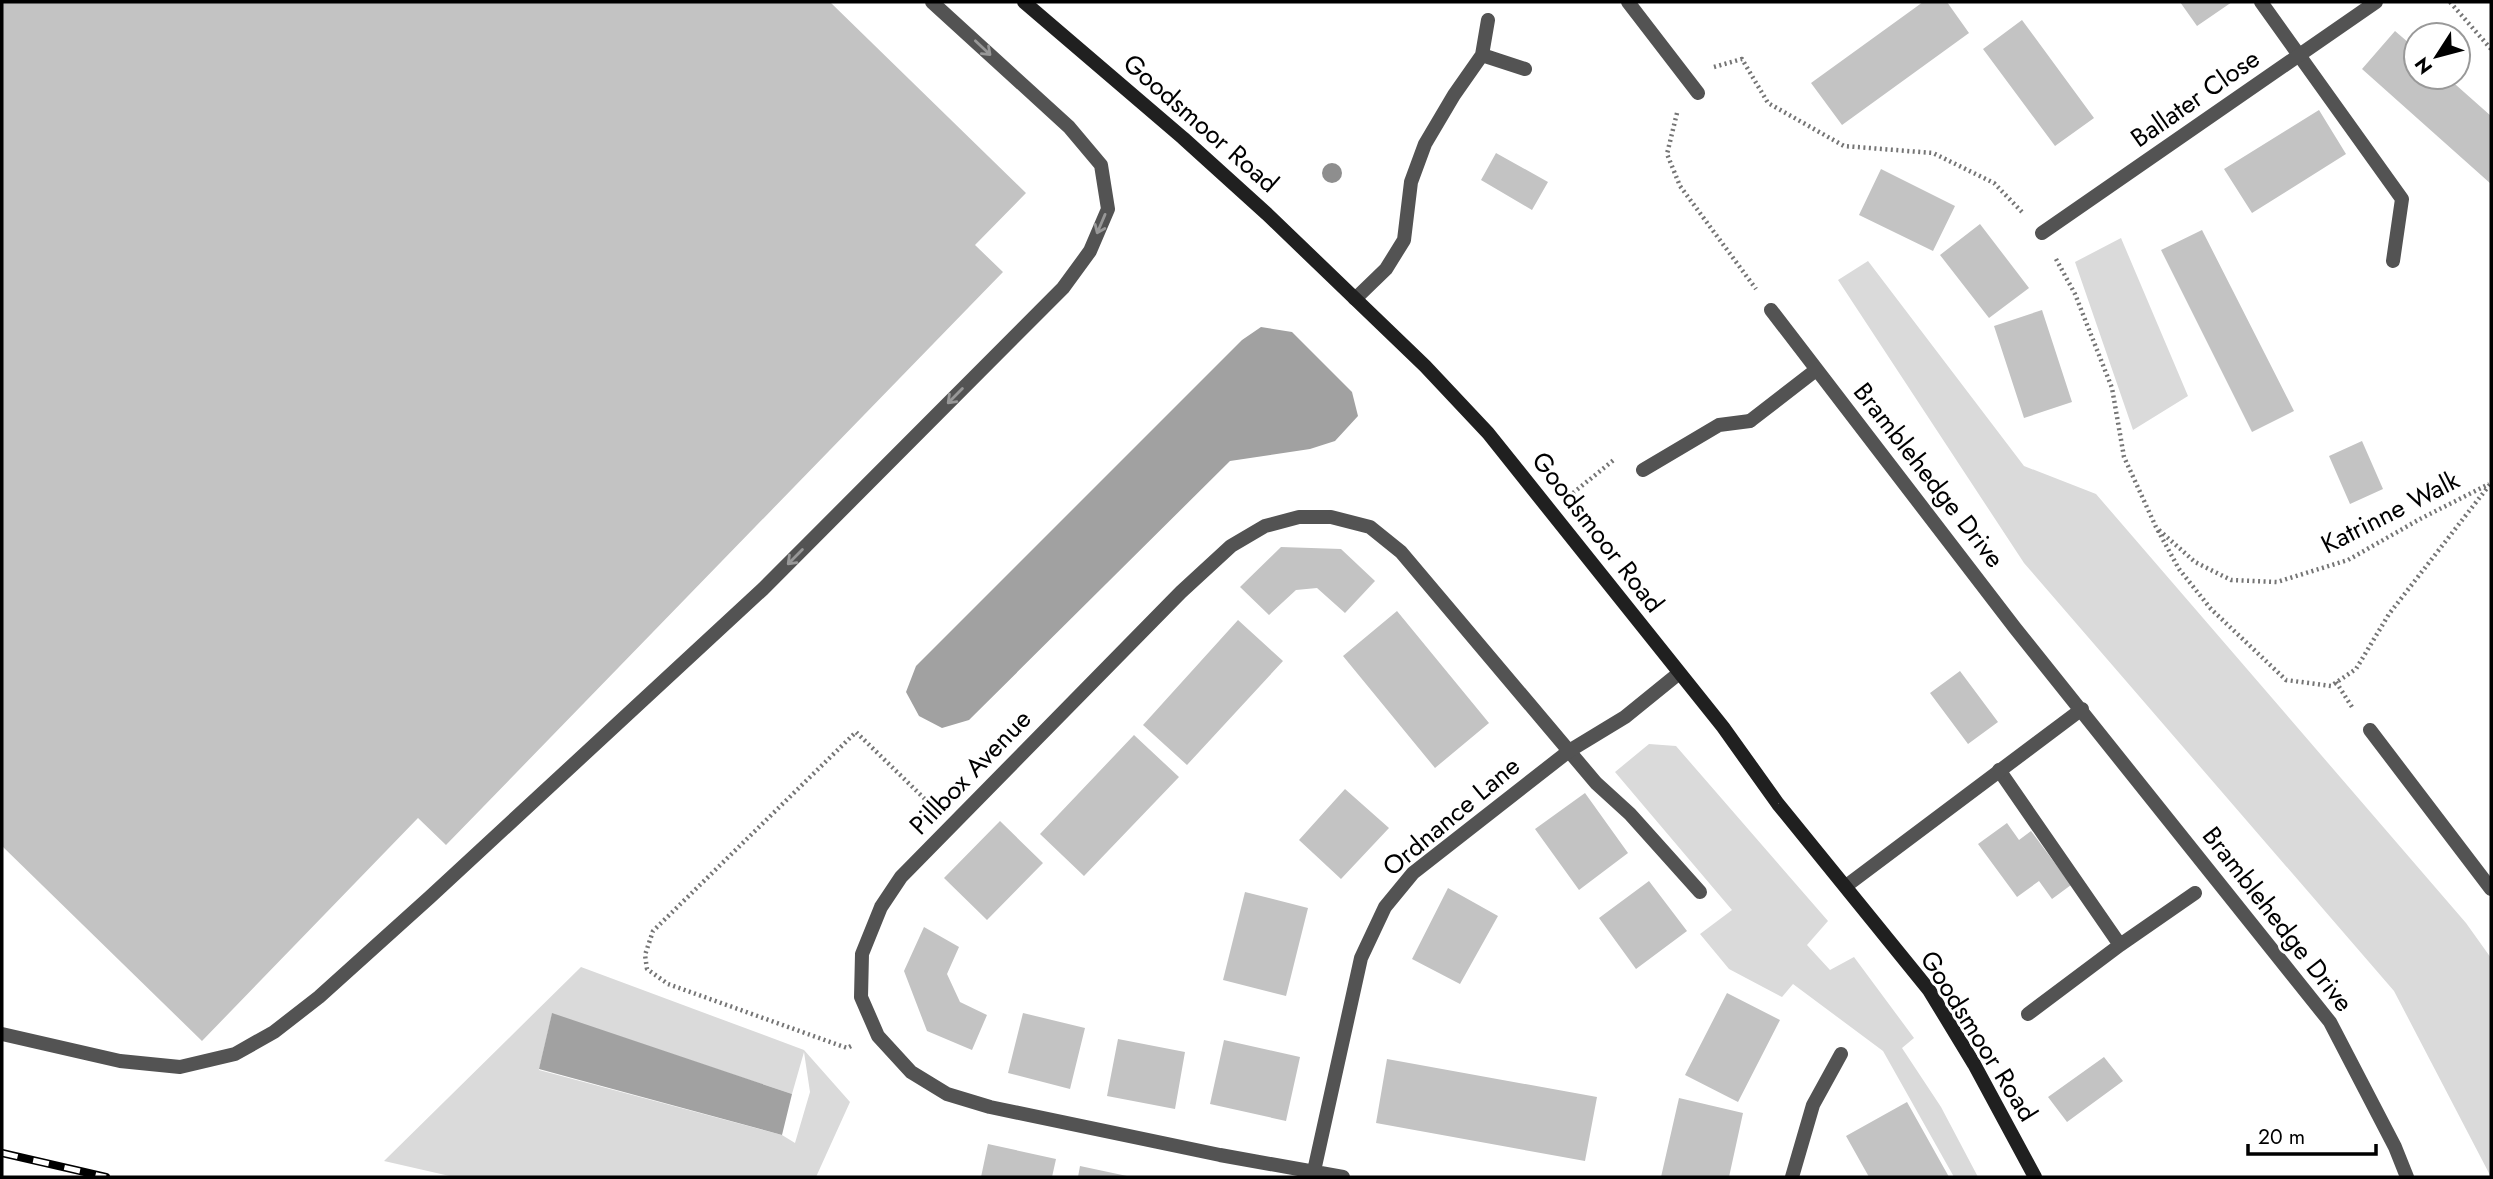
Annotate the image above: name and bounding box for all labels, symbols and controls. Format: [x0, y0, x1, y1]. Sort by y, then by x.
north arrow [2402, 21, 2472, 91]
one-way arrow [974, 40, 992, 56]
street label: Ballater Close [2123, 40, 2267, 156]
street label: Goodsmoor Road [1115, 45, 1287, 201]
text: N [2408, 52, 2439, 80]
one-way arrow [1094, 213, 1107, 234]
street label: Bramblehedge Drive [1844, 374, 2014, 576]
one-way arrow [947, 387, 964, 404]
street label: Goodsmoor Road [1523, 443, 1673, 621]
street label: Katrinne Walk [2314, 461, 2466, 563]
one-way arrow [787, 548, 804, 565]
street label: Pillbox Avenue [900, 701, 1040, 843]
street label: Ordnance Lane [1374, 747, 1528, 885]
street label: Bramblehedge Drive [2193, 818, 2363, 1020]
street label: Goodsmoor Road [1911, 943, 2047, 1129]
scale bar [2248, 1112, 2376, 1156]
text: 20 m [2258, 1122, 2305, 1152]

